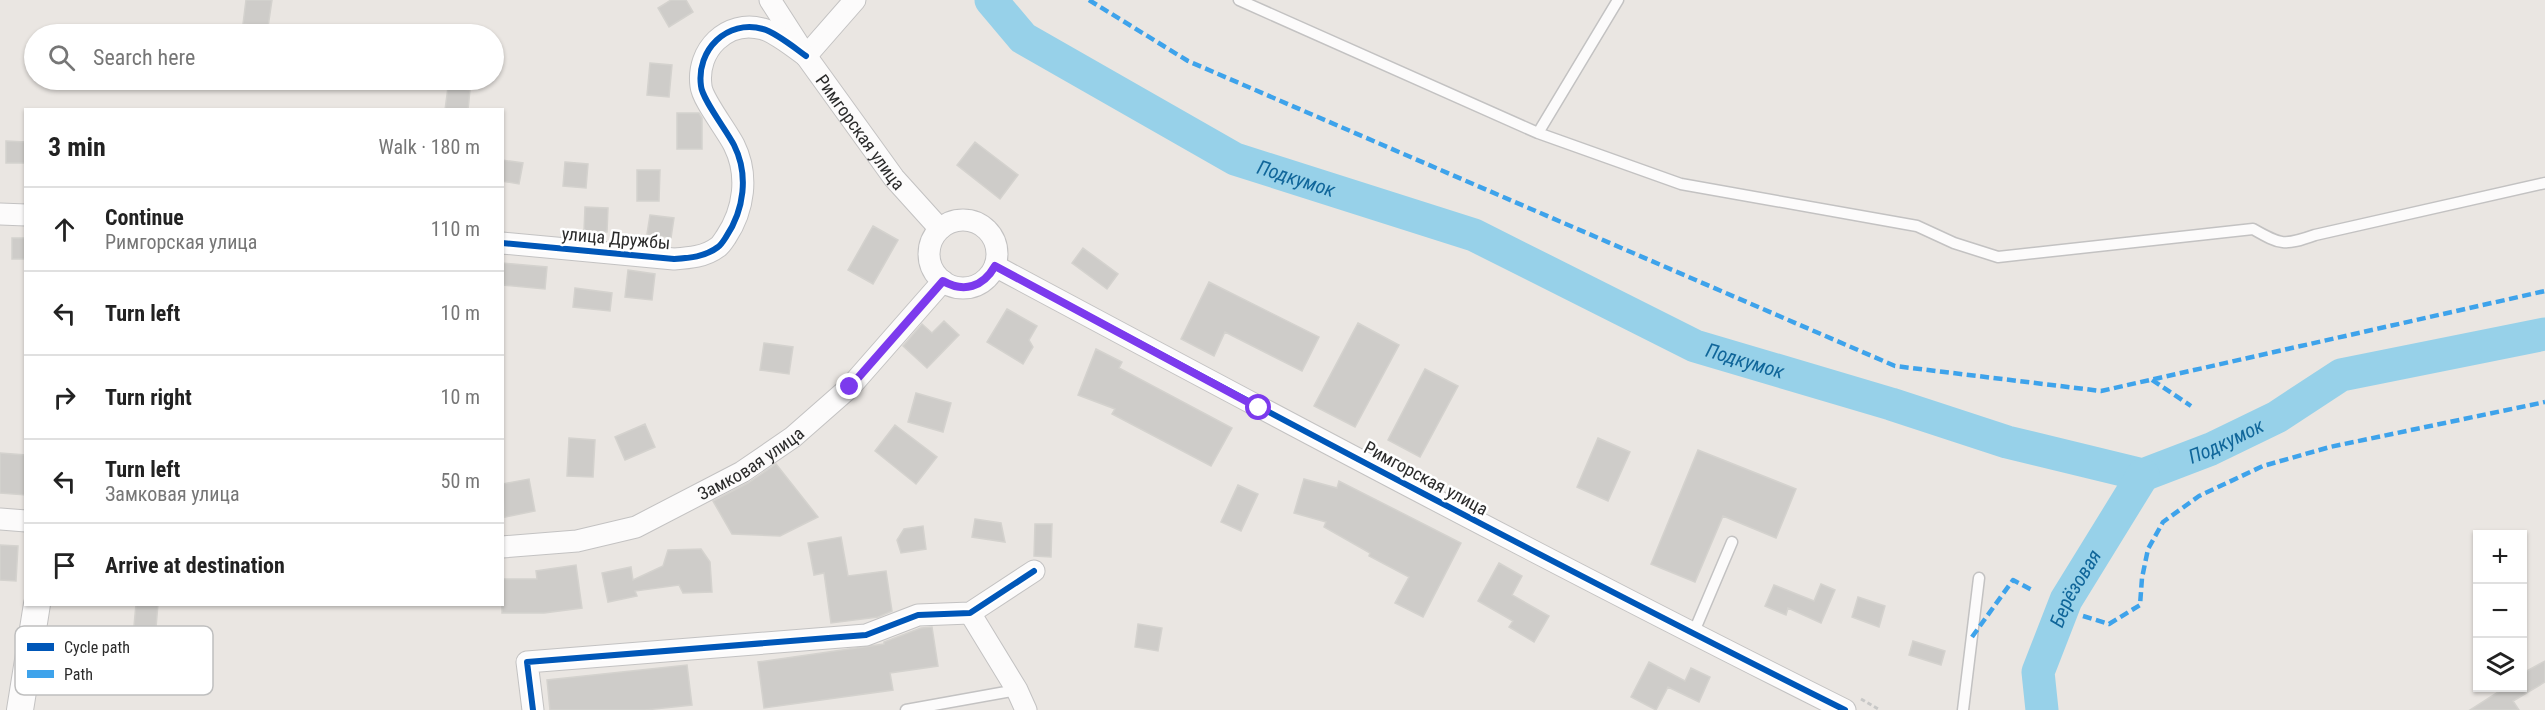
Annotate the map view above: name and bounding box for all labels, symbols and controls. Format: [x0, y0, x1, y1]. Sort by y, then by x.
search box [24, 24, 504, 90]
icon: search [45, 41, 78, 74]
text: Search here [93, 45, 195, 70]
street label: Римгорская улица [812, 70, 910, 194]
text: 3 min [48, 132, 106, 162]
text: Walk · 180 m [379, 135, 480, 159]
water label: Подкумок [1254, 155, 1339, 202]
text: Continue [105, 205, 184, 230]
icon: ahead [48, 213, 81, 246]
text: 110 m [431, 217, 480, 241]
street label: улица Дружбы [561, 223, 671, 253]
text: Римгорская улица [105, 230, 257, 254]
icon: left [48, 297, 81, 330]
text: Turn left [105, 301, 180, 326]
text: 10 m [441, 301, 480, 325]
water label: Подкумок [1703, 338, 1788, 384]
route end [836, 373, 862, 399]
icon: right [48, 381, 81, 414]
text: Turn right [105, 385, 192, 410]
text: 10 m [441, 385, 480, 409]
route start [1245, 394, 1271, 420]
water label: Подкумок [2185, 413, 2268, 469]
street label: Замковая улица [694, 422, 808, 504]
street label: Римгорская улица [1361, 437, 1491, 519]
text: Turn left [105, 457, 180, 482]
icon: left [48, 465, 81, 498]
text: 50 m [441, 469, 480, 493]
text: Замковая улица [105, 482, 240, 506]
map controls [2473, 530, 2527, 692]
button: + [2473, 530, 2527, 584]
water label: Берёзовая [2045, 545, 2106, 631]
icon: arrive [48, 549, 81, 582]
text: Arrive at destination [105, 553, 285, 578]
button: − [2473, 584, 2527, 638]
legend [15, 626, 213, 695]
text: Cycle path [64, 638, 130, 657]
button: layers [2473, 638, 2527, 692]
text: Path [64, 665, 93, 684]

